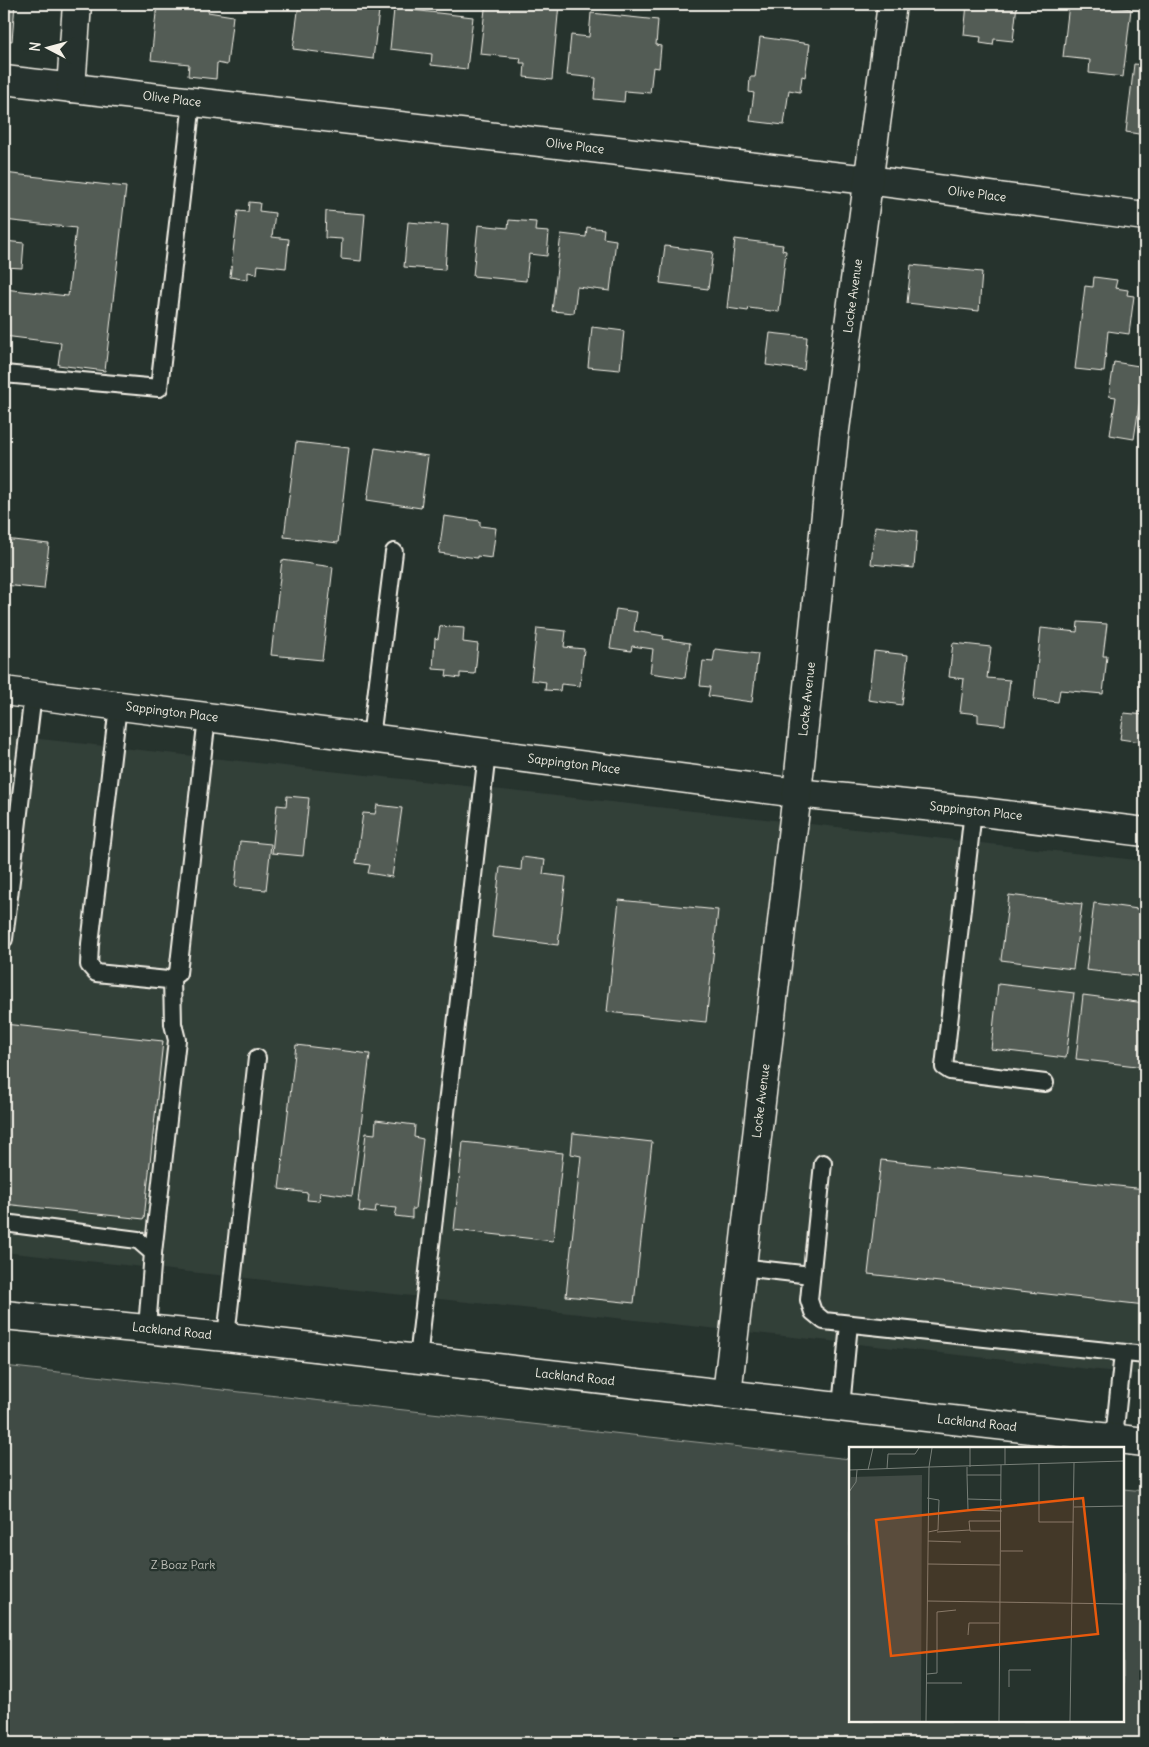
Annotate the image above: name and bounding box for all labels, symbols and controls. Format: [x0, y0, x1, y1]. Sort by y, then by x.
north arrow [22, 22, 72, 72]
text: N [26, 41, 45, 52]
street label: Olive Place [142, 87, 202, 110]
street label: Olive Place [545, 134, 605, 157]
street label: Olive Place [947, 182, 1007, 205]
street label: Locke Avenue [840, 258, 865, 334]
street label: Locke Avenue [795, 661, 818, 737]
street label: Sappington Place [125, 698, 219, 725]
street label: Sappington Place [527, 750, 621, 777]
street label: Sappington Place [929, 798, 1023, 823]
street label: Locke Avenue [749, 1063, 773, 1139]
street label: Lackland Road [131, 1319, 213, 1342]
street label: Lackland Road [534, 1365, 616, 1388]
street label: Lackland Road [936, 1411, 1018, 1434]
inset map [849, 1447, 1124, 1722]
park label: Z Boaz Park [151, 1557, 215, 1572]

